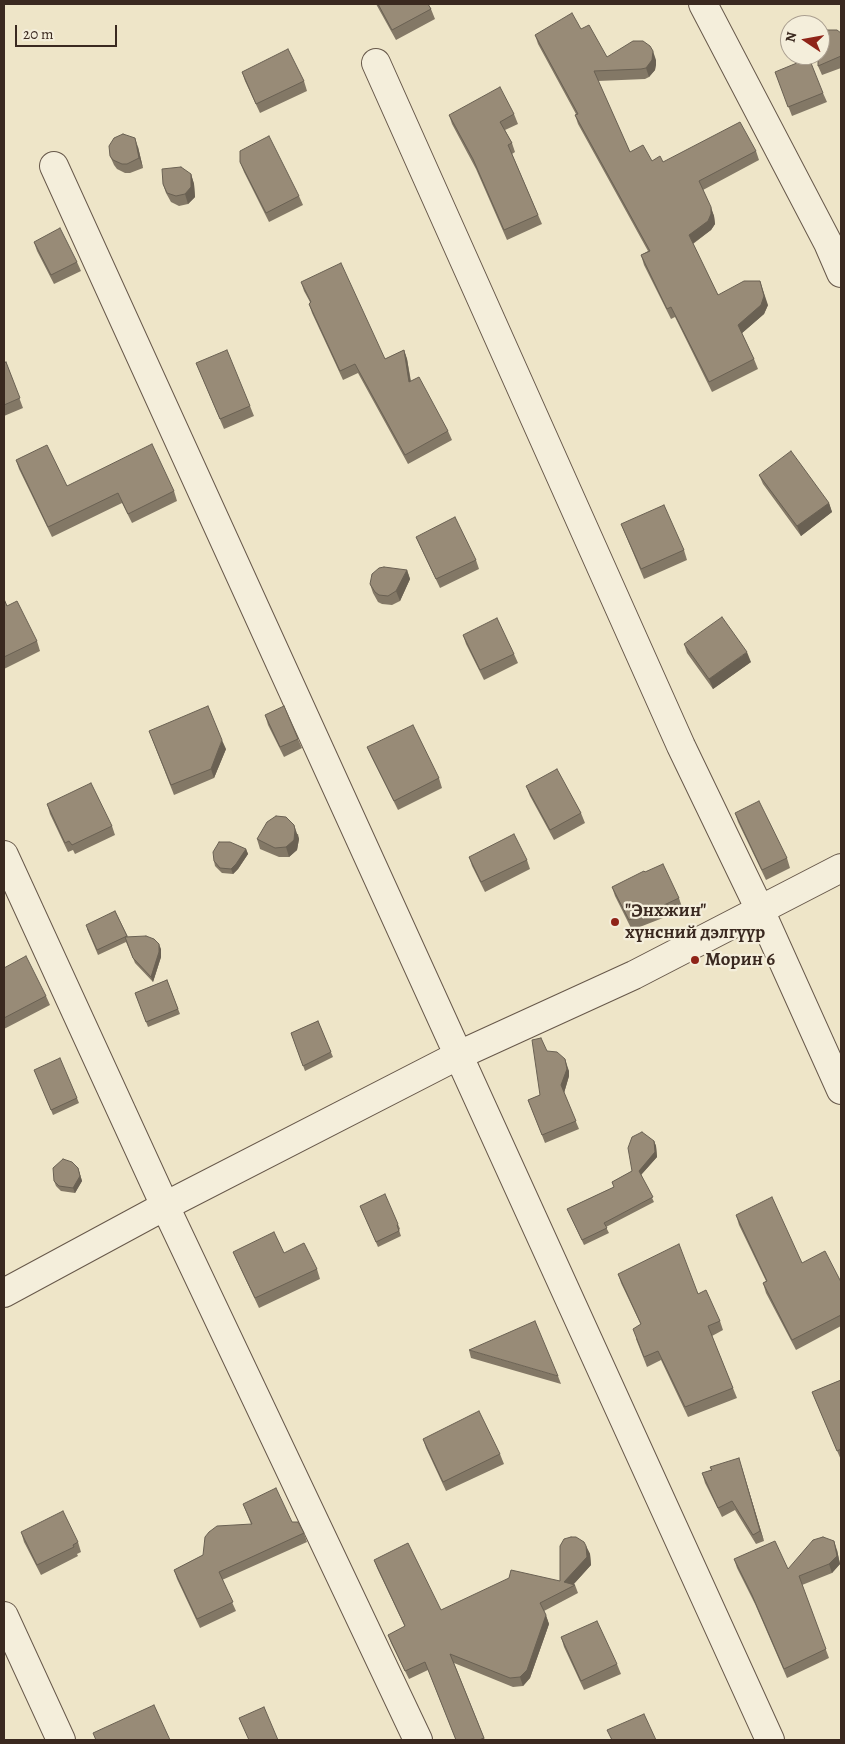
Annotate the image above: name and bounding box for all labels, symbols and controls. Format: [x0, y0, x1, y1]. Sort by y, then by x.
scale bar [18, 15, 120, 47]
north arrow [780, 15, 830, 65]
text: 20 m [23, 24, 54, 44]
text: N [780, 30, 801, 44]
place label: "Энхжин" хүнсний дэлгүүр [625, 900, 765, 944]
marker: "Энхжин" хүнсний дэлгүүр [609, 916, 621, 928]
place label: Морин 6 [705, 949, 775, 971]
marker: Морин 6 [689, 954, 701, 966]

